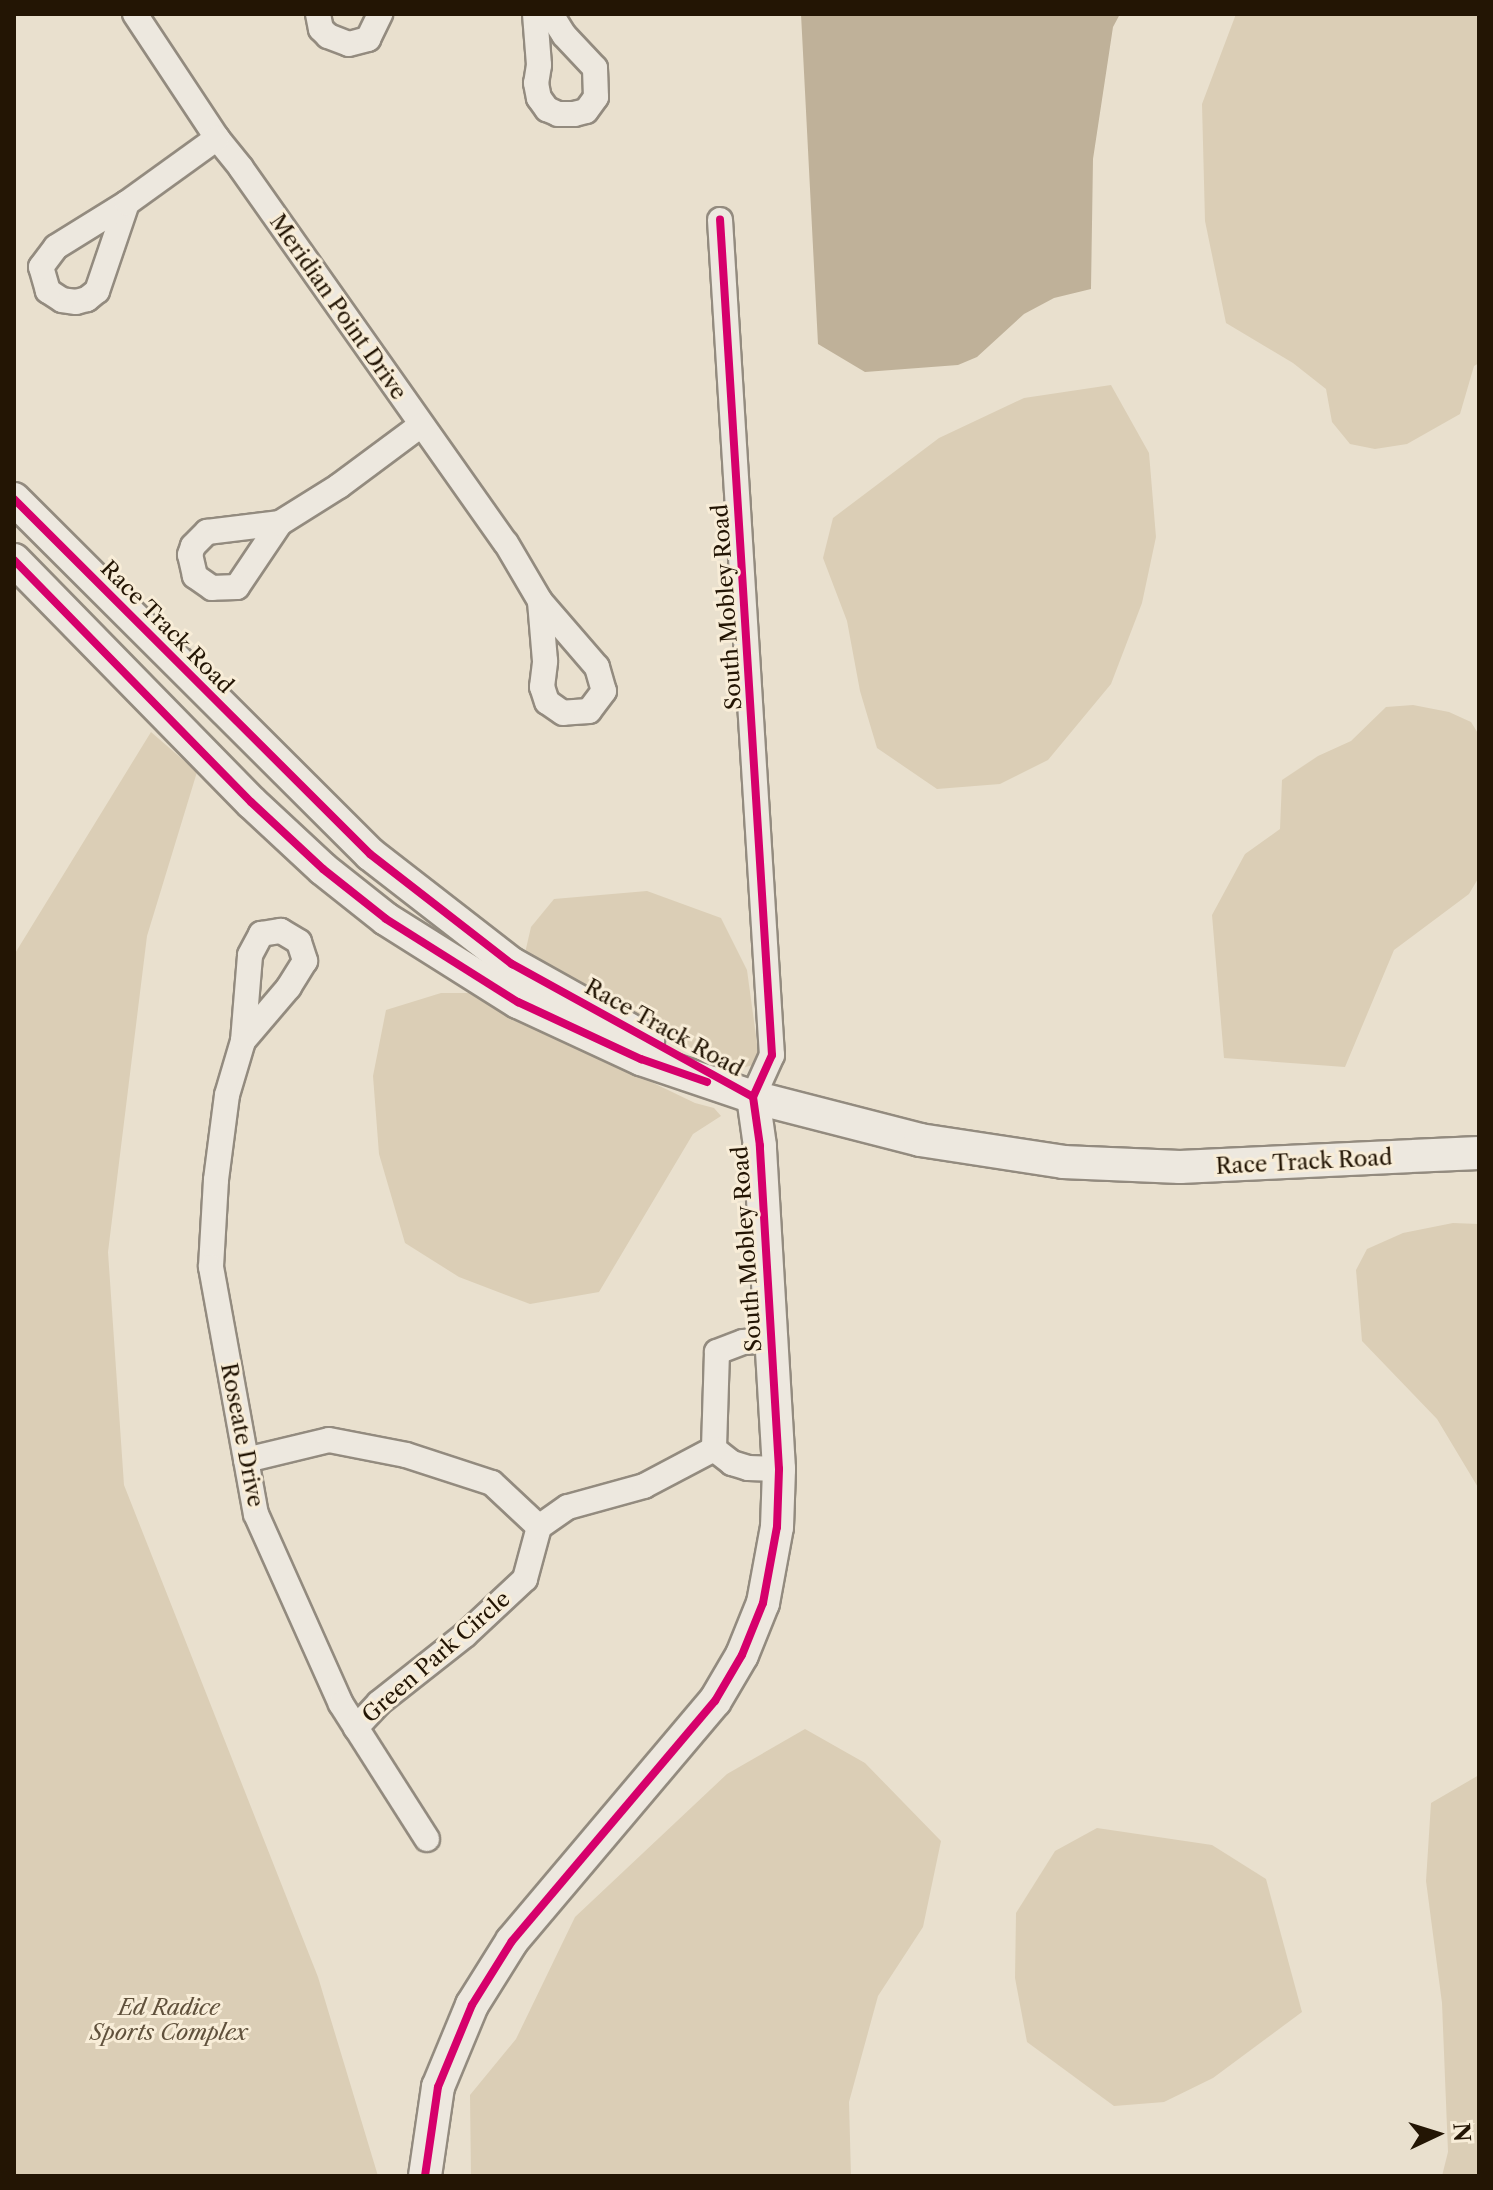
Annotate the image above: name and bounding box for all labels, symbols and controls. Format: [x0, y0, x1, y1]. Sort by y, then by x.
street label: Meridian Point Drive [264, 209, 412, 405]
street label: South Mobley Road [707, 503, 747, 711]
street label: Race Track Road [95, 555, 239, 699]
street label: Race Track Road [580, 973, 748, 1083]
street label: Race Track Road [1215, 1144, 1393, 1180]
street label: South Mobley Road [727, 1145, 767, 1353]
street label: Roseate Drive [215, 1361, 269, 1509]
street label: Green Park Circle [357, 1585, 515, 1729]
park label: Ed Radice Sports Complex [90, 1994, 248, 2046]
north arrow [1397, 2094, 1477, 2174]
text: N [1447, 2122, 1476, 2143]

